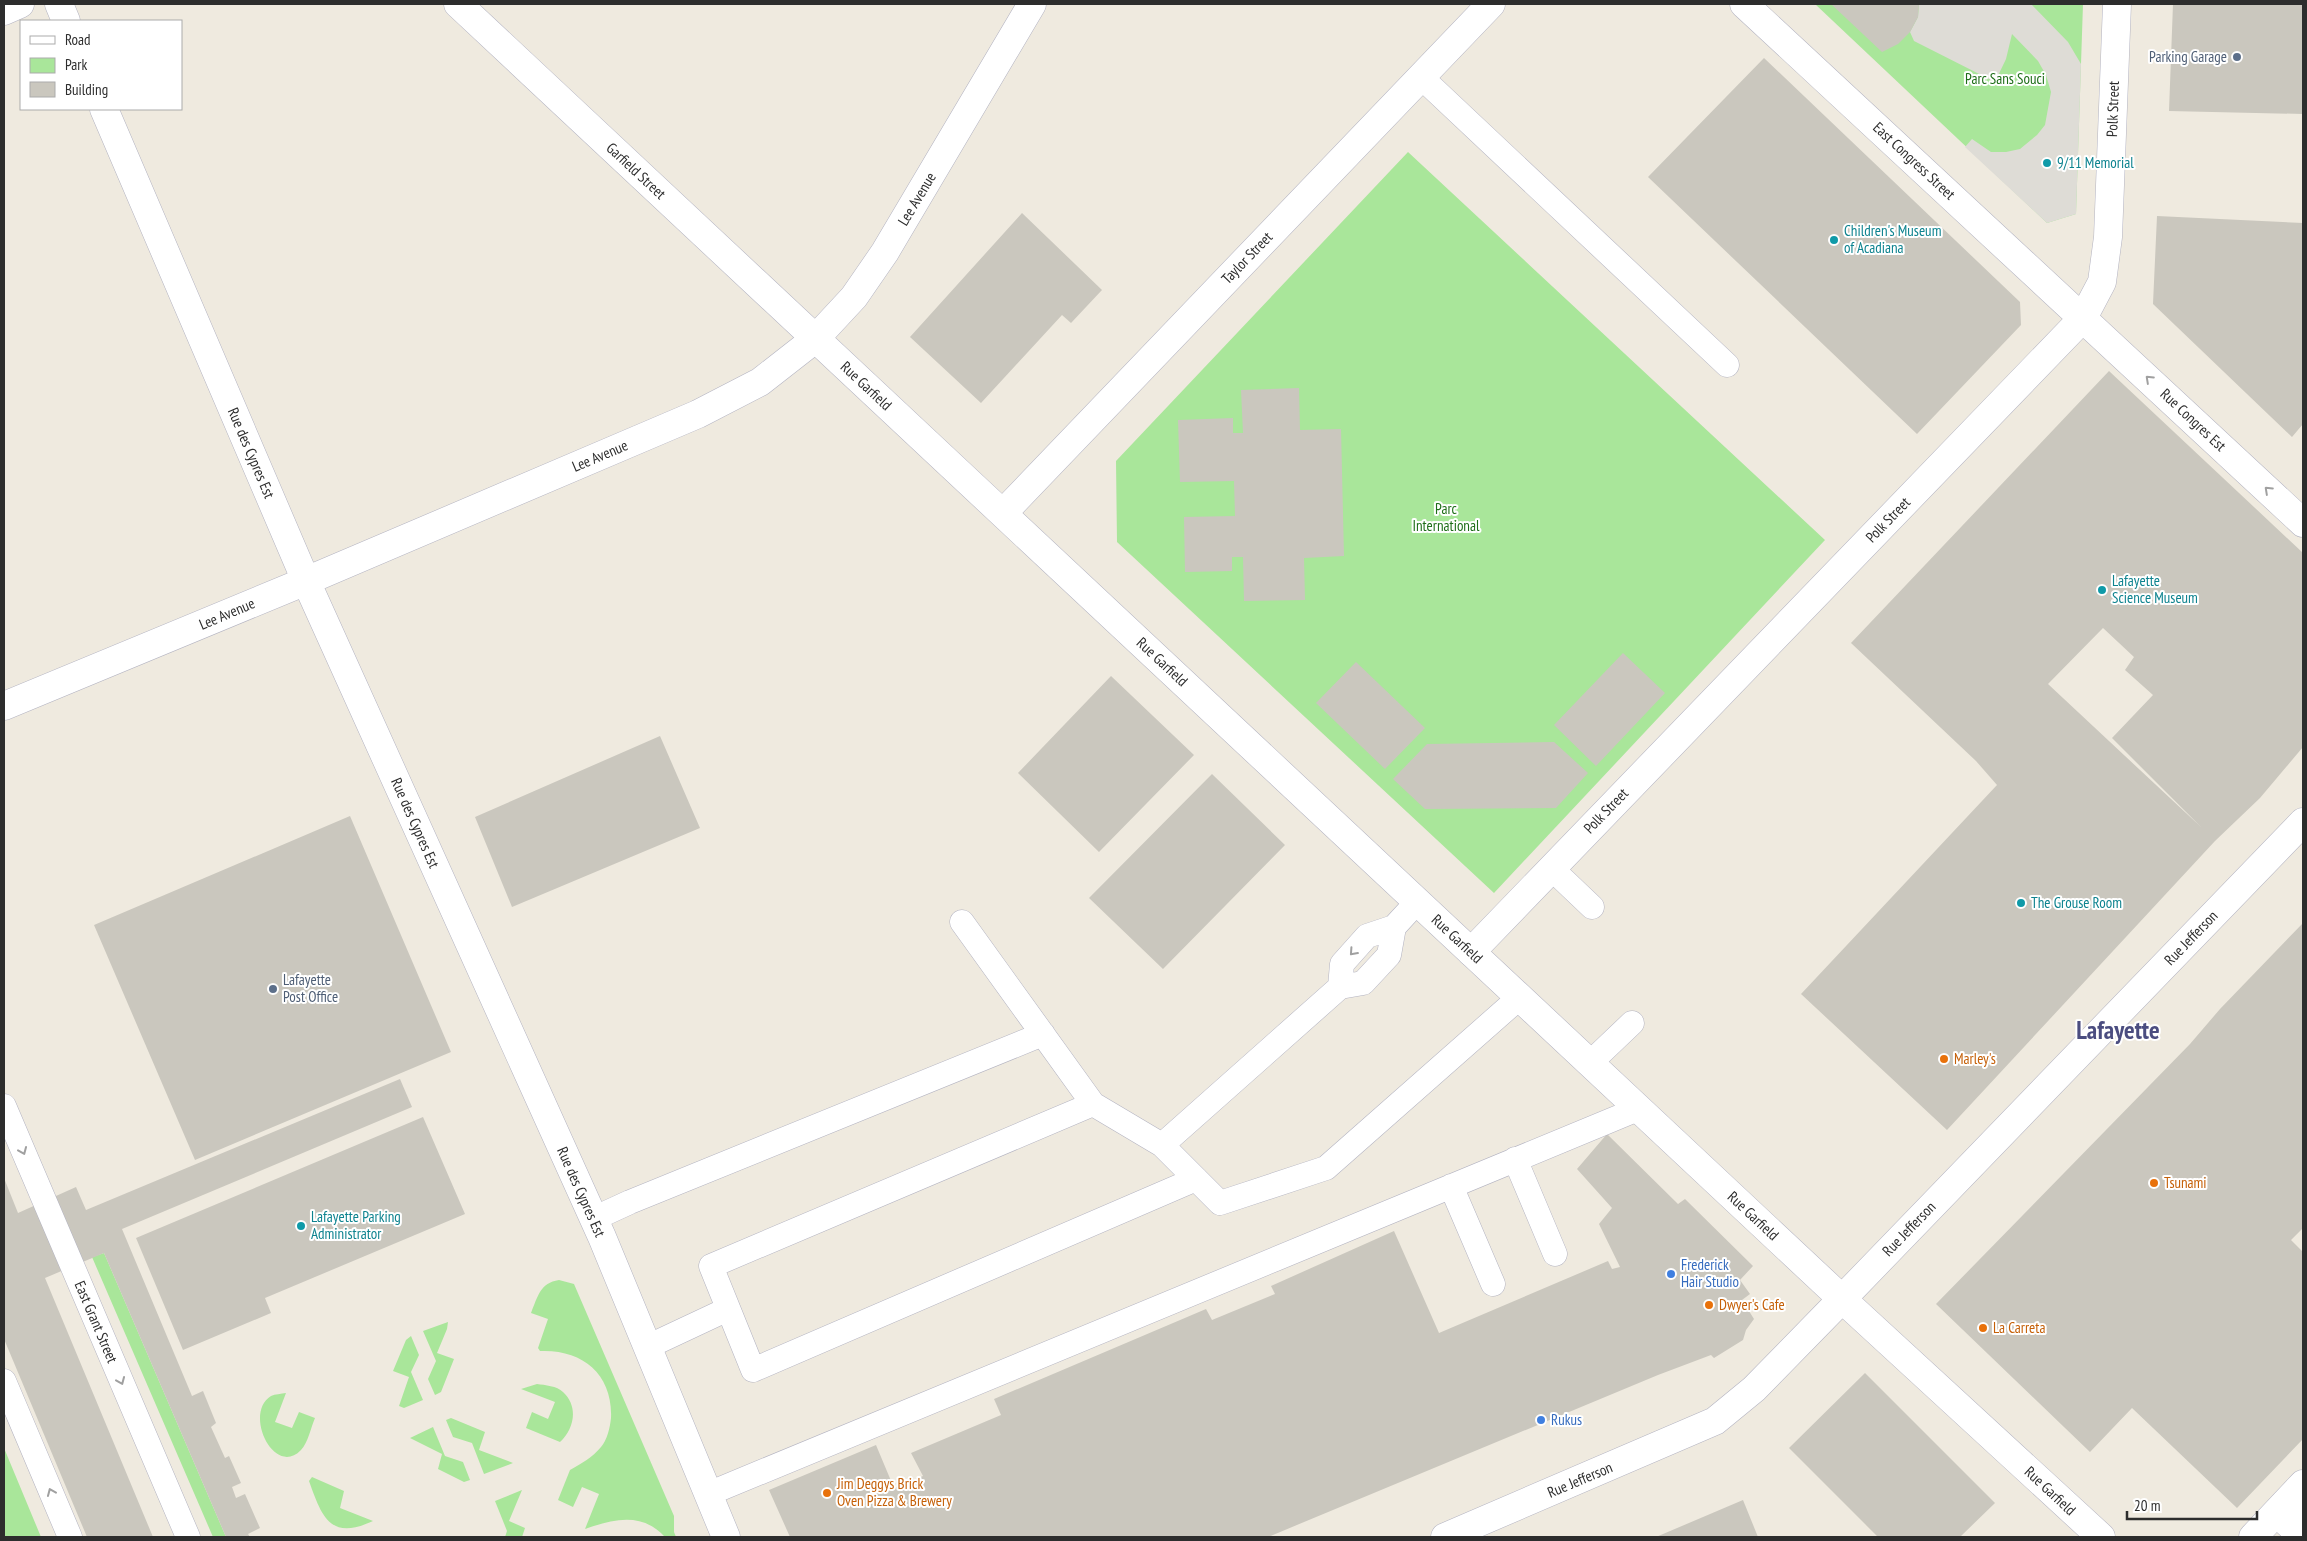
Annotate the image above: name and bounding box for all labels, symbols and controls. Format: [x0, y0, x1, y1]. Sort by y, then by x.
legend [20, 20, 182, 110]
text: Road [65, 30, 91, 49]
place label: Parking Garage [2149, 47, 2227, 66]
marker: Parking Garage [2231, 51, 2243, 63]
text: Park [65, 55, 87, 74]
park label: Parc Sans Souci [1965, 69, 2045, 88]
text: Building [65, 80, 108, 99]
street label: Polk Street [2102, 81, 2123, 137]
street label: East Congress Street [1869, 118, 1959, 204]
street label: Garfield Street [603, 138, 670, 203]
place label: 9/11 Memorial [2057, 153, 2134, 172]
marker: 9/11 Memorial [2041, 157, 2053, 169]
street label: Lee Avenue [893, 169, 940, 229]
place label: Children's Museum of Acadiana [1844, 221, 1941, 257]
street label: Taylor Street [1217, 228, 1276, 288]
marker: Children's Museum of Acadiana [1828, 234, 1840, 246]
street label: Rue Garfield [837, 357, 896, 414]
one-way arrow [2145, 376, 2154, 385]
street label: Rue Congres Est [2156, 384, 2230, 455]
street label: Rue des Cypres Est [224, 405, 279, 501]
street label: Lee Avenue [569, 435, 630, 476]
one-way arrow [2264, 487, 2273, 496]
street label: Polk Street [1861, 493, 1914, 546]
park label: Parc International [1413, 499, 1480, 535]
place label: Lafayette Science Museum [2112, 571, 2198, 607]
marker: Lafayette Science Museum [2096, 584, 2108, 596]
street label: Lee Avenue [196, 593, 257, 634]
street label: Rue Garfield [1133, 633, 1192, 690]
street label: Rue des Cypres Est [387, 775, 444, 871]
street label: Polk Street [1579, 784, 1632, 837]
place label: The Grouse Room [2031, 893, 2122, 912]
marker: The Grouse Room [2015, 897, 2027, 909]
street label: Rue Jefferson [2160, 906, 2221, 969]
street label: Rue Garfield [1428, 910, 1487, 967]
one-way arrow [1350, 946, 1359, 955]
place label: Lafayette Post Office [283, 970, 338, 1006]
marker: Lafayette Post Office [267, 983, 279, 995]
district label: Lafayette [2076, 1014, 2160, 1046]
place label: Marley's [1954, 1049, 1996, 1068]
marker: Marley's [1938, 1053, 1950, 1065]
street label: Rue des Cypres Est [553, 1144, 610, 1240]
one-way arrow [16, 1146, 27, 1155]
place label: Tsunami [2164, 1173, 2207, 1192]
marker: Tsunami [2148, 1177, 2160, 1189]
street label: Rue Garfield [1724, 1187, 1783, 1244]
street label: Rue Jefferson [1878, 1197, 1939, 1260]
place label: Lafayette Parking Administrator [311, 1207, 401, 1243]
marker: Lafayette Parking Administrator [295, 1220, 307, 1232]
place label: Frederick Hair Studio [1681, 1255, 1739, 1291]
marker: Frederick Hair Studio [1665, 1268, 1677, 1280]
street label: East Grant Street [71, 1278, 122, 1366]
place label: Dwyer's Cafe [1719, 1295, 1785, 1314]
marker: Dwyer's Cafe [1703, 1299, 1715, 1311]
place label: La Carreta [1993, 1318, 2045, 1337]
marker: La Carreta [1977, 1322, 1989, 1334]
one-way arrow [115, 1376, 126, 1385]
place label: Rukus [1551, 1410, 1582, 1429]
marker: Rukus [1535, 1414, 1547, 1426]
street label: Rue Jefferson [1544, 1457, 1615, 1502]
street label: Rue Garfield [2021, 1462, 2080, 1519]
place label: Jim Deggys Brick Oven Pizza & Brewery [836, 1474, 952, 1510]
marker: Jim Deggys Brick Oven Pizza & Brewery [821, 1487, 833, 1499]
one-way arrow [47, 1488, 58, 1497]
scale bar [2127, 1488, 2257, 1520]
text: 20 m [2134, 1496, 2160, 1515]

